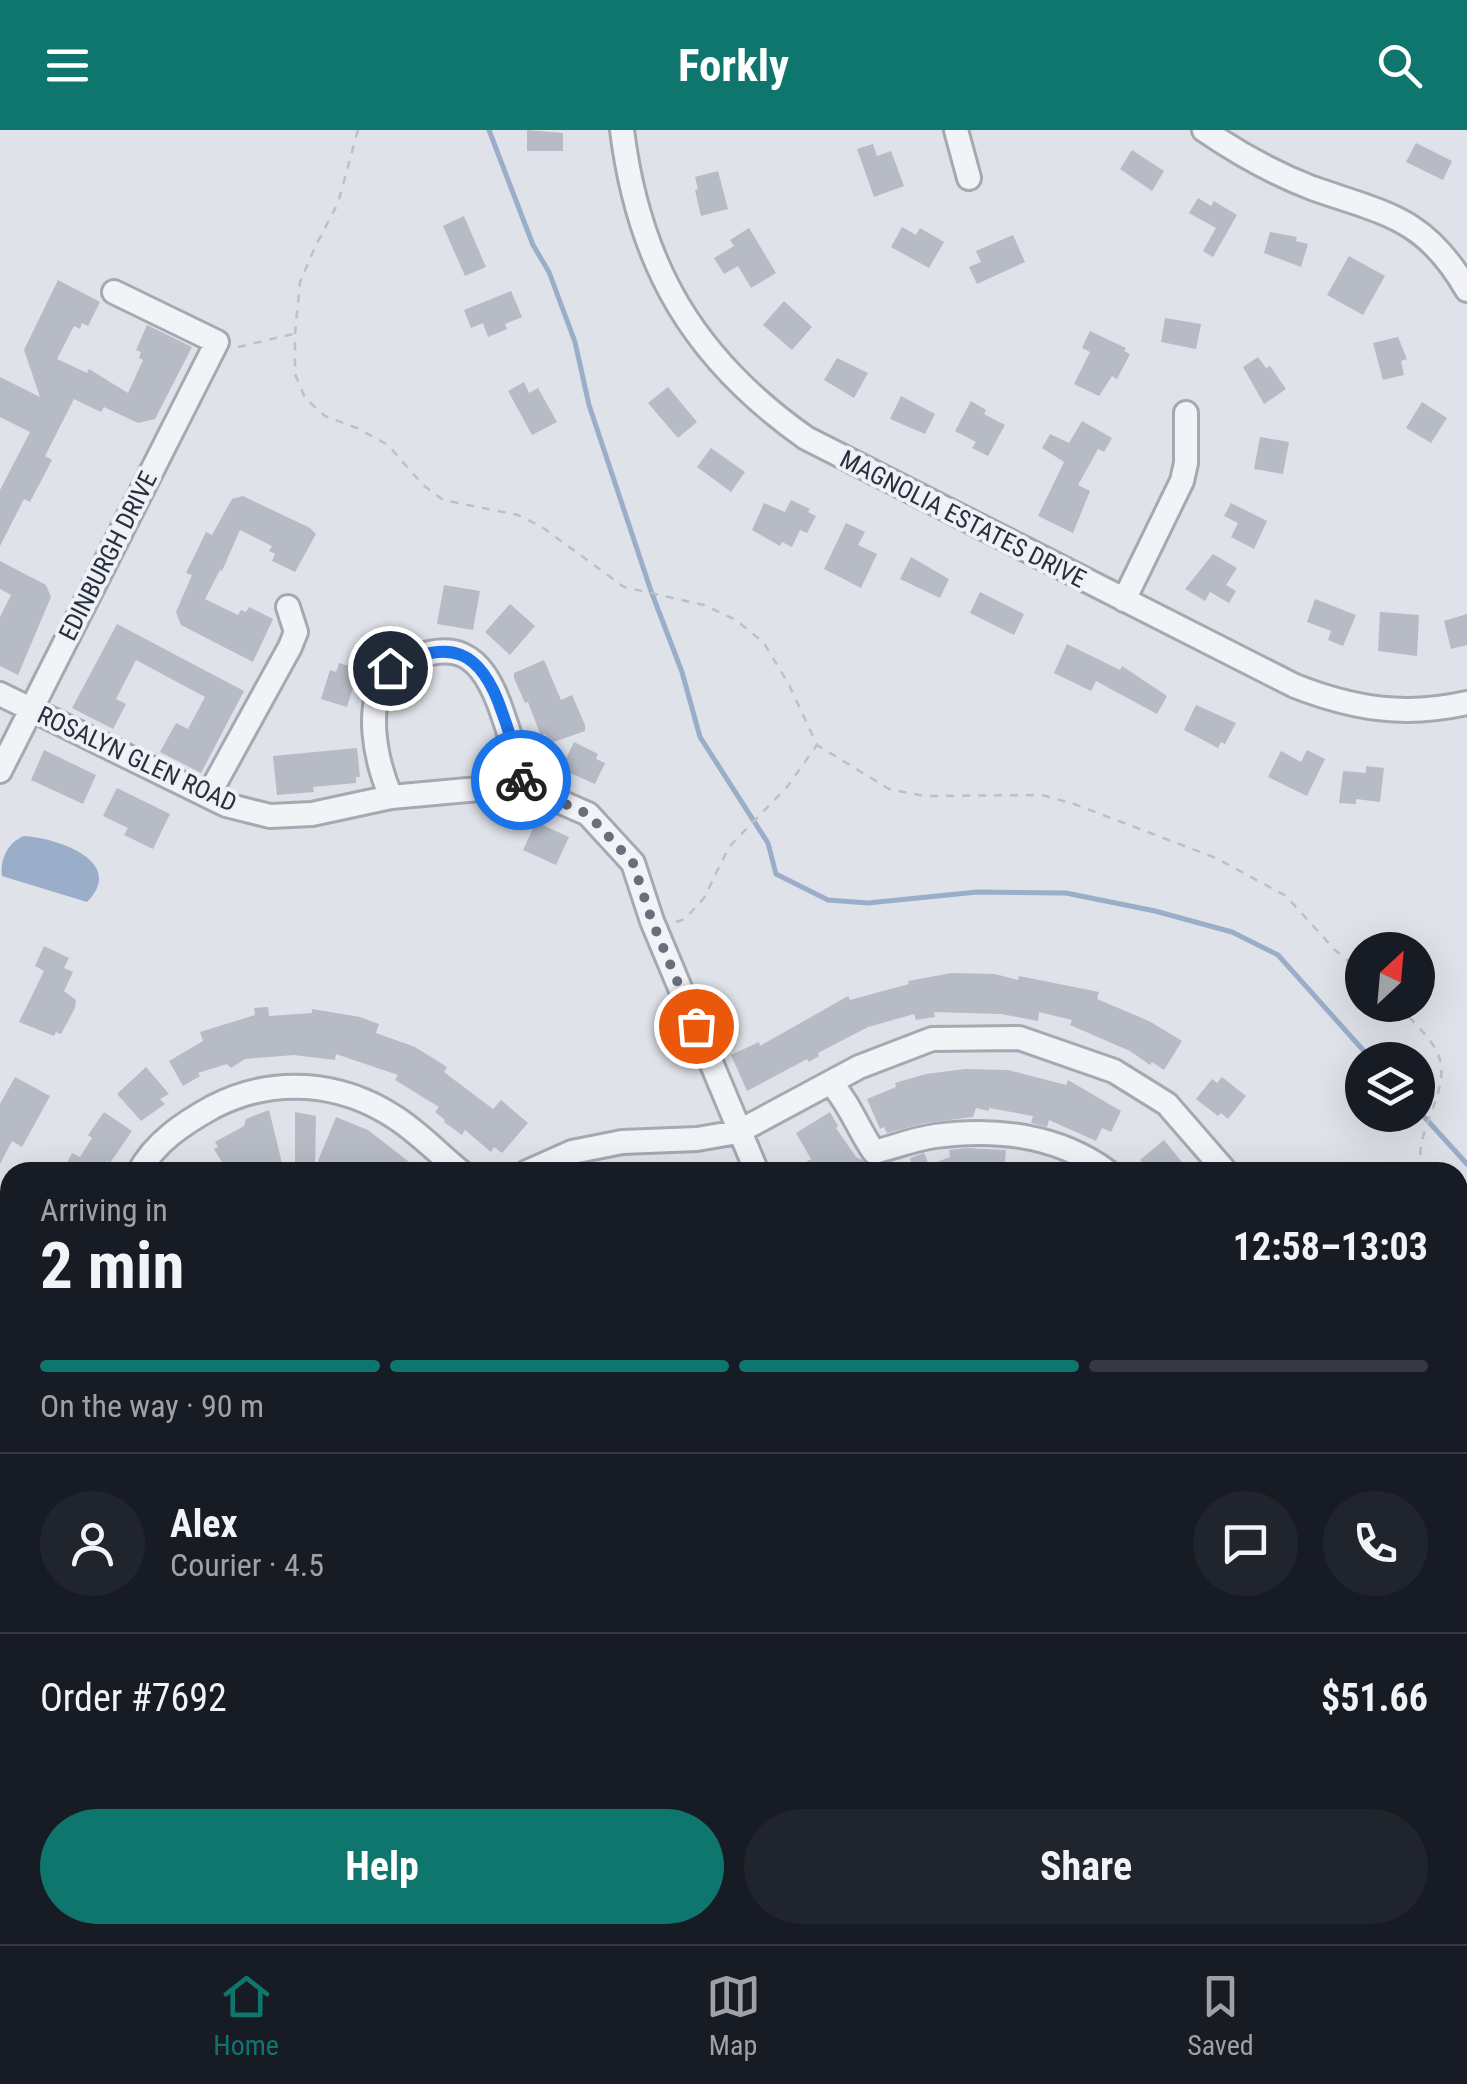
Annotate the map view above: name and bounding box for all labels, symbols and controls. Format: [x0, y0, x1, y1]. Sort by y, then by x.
icon: menu [40, 38, 95, 93]
icon: search [1372, 38, 1427, 93]
text: Forkly [678, 39, 789, 92]
street label: MAGNOLIA ESTATES DRIVE [835, 444, 1091, 594]
street label: EDINBURGH DRIVE [53, 467, 163, 645]
pin [348, 626, 433, 711]
icon: home [363, 641, 418, 696]
street label: ROSALYN GLEN ROAD [33, 700, 241, 818]
courier [471, 730, 571, 830]
icon: bike [494, 753, 549, 808]
north arrow [1345, 932, 1435, 1022]
map controls [1345, 932, 1435, 1132]
pin [654, 984, 739, 1069]
icon: bag [669, 999, 724, 1054]
button: layers [1345, 1042, 1435, 1132]
text: Arriving in [40, 1191, 168, 1229]
text: 12:58–13:03 [1233, 1225, 1428, 1269]
text: 2 min [40, 1228, 184, 1304]
text: On the way · 90 m [40, 1387, 264, 1425]
button: person [40, 1491, 145, 1596]
button: chat [1193, 1491, 1298, 1596]
button: phone [1323, 1491, 1428, 1596]
text: Alex [170, 1502, 238, 1546]
text: Courier · 4.5 [170, 1546, 324, 1584]
text: Order #7692 [40, 1676, 227, 1720]
text: $51.66 [1321, 1676, 1428, 1720]
button: Help [40, 1809, 724, 1924]
button: Share [744, 1809, 1428, 1924]
tab: Home [213, 1969, 279, 2062]
tab: Map [706, 1969, 761, 2062]
tab: Saved [1187, 1969, 1254, 2062]

